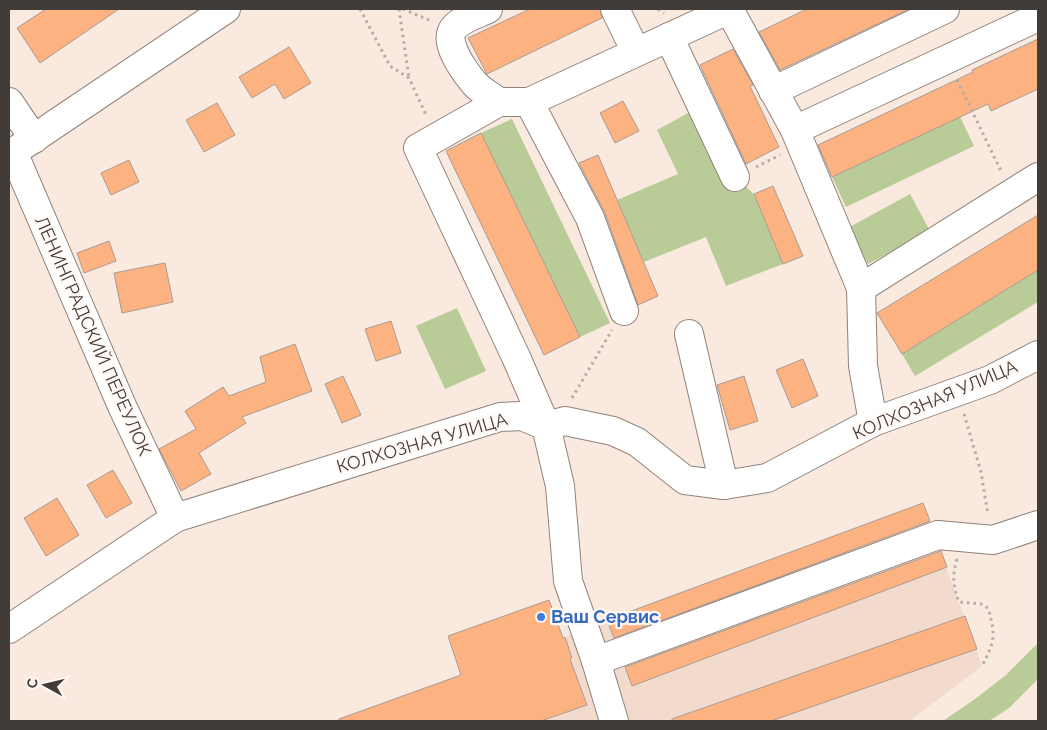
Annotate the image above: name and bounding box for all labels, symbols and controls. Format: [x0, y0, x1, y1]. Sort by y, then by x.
street label: ЛЕНИНГРАДСКИЙ ПЕРЕУЛОК [31, 213, 156, 459]
street label: КОЛХОЗНАЯ УЛИЦА [849, 355, 1020, 444]
street label: КОЛХОЗНАЯ УЛИЦА [334, 408, 510, 477]
place label: Ваш Сервис [551, 606, 659, 627]
marker: Ваш Сервис [535, 611, 547, 623]
north arrow [20, 660, 70, 710]
text: С [24, 677, 41, 689]

